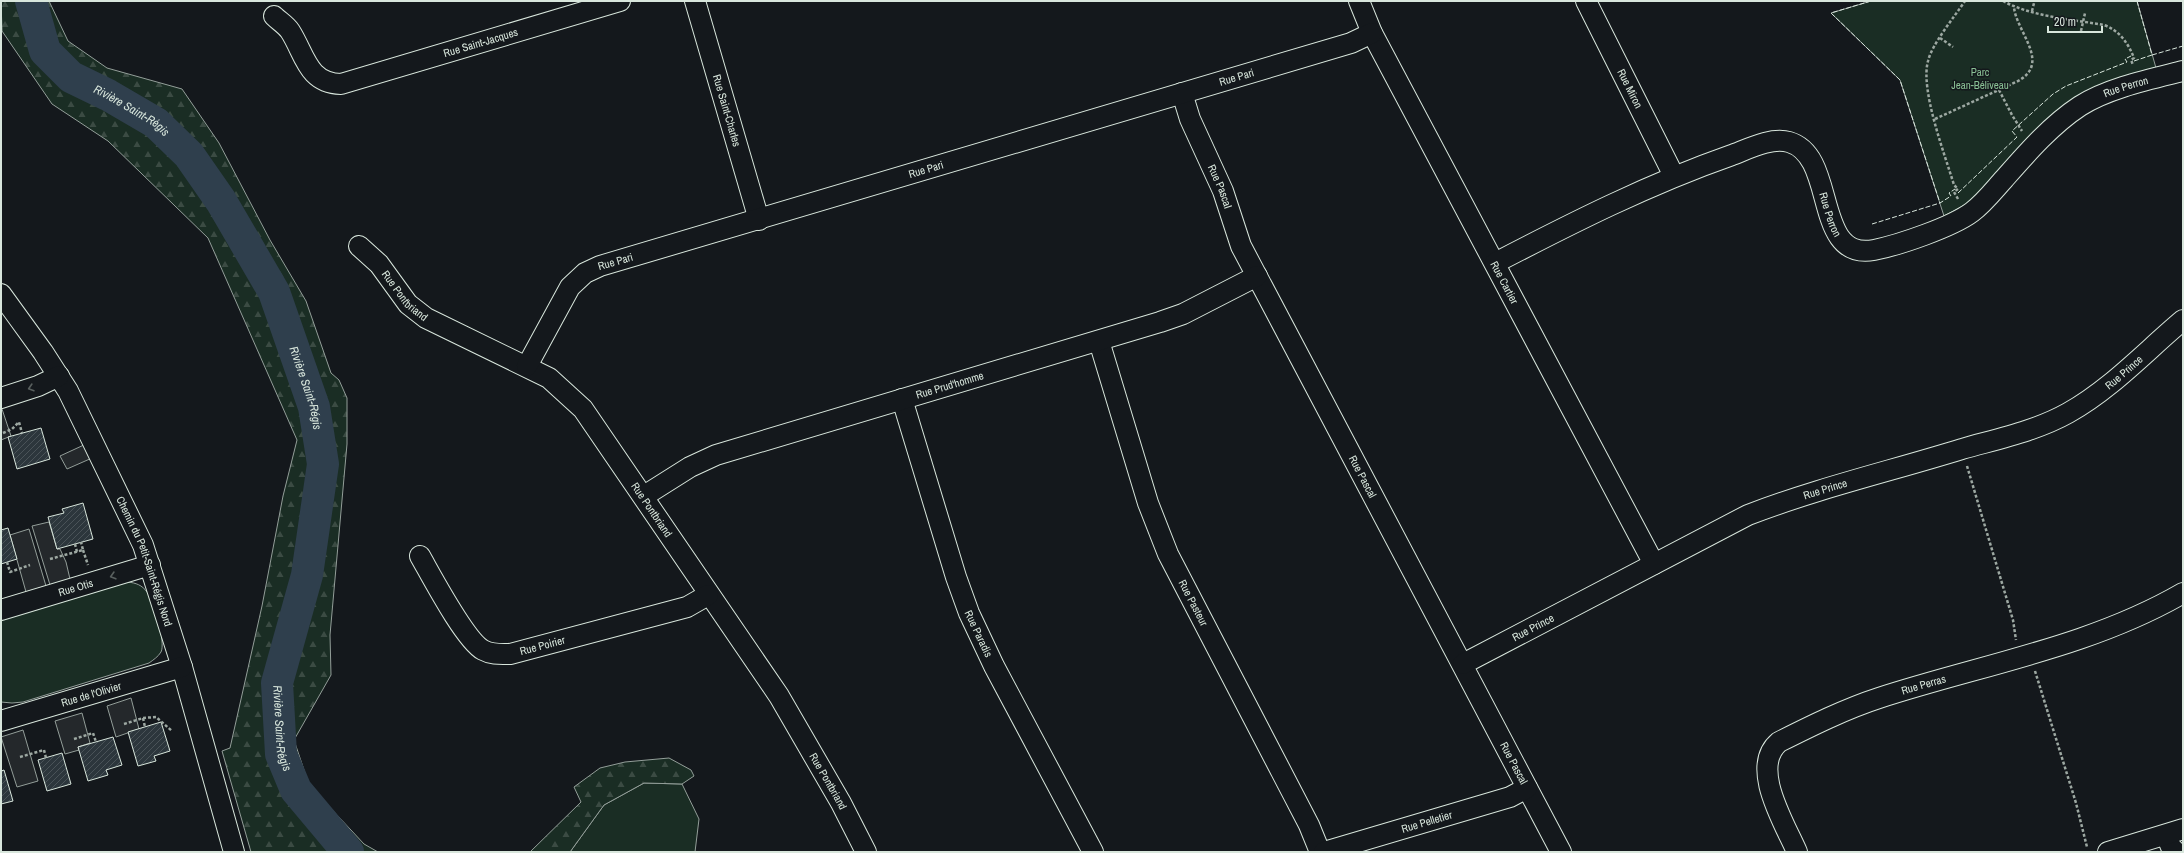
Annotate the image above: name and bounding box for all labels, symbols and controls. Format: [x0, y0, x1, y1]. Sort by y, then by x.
scale bar [2048, 8, 2102, 34]
text: 20 m [2054, 14, 2076, 30]
street label: Rue Saint-Jacques [442, 25, 520, 60]
street label: Rue Pari [1217, 65, 1256, 89]
park label: Parc Jean-Béliveau [1951, 65, 2009, 92]
street label: Rue Miron [1614, 67, 1646, 111]
street label: Rue Saint-Charles [710, 73, 744, 149]
street label: Rue Perron [2101, 73, 2150, 100]
water label: Rivière Saint-Régis [91, 81, 173, 140]
street label: Rue Pari [907, 157, 945, 181]
street label: Rue Pascal [1205, 162, 1235, 210]
street label: Rue Perron [1816, 191, 1845, 239]
street label: Rue Pari [596, 250, 634, 273]
street label: Rue Cartier [1487, 259, 1522, 306]
street label: Rue Pontbriand [379, 268, 431, 324]
water label: Rivière Saint-Régis [285, 344, 325, 431]
street label: Rue Prince [2102, 352, 2146, 392]
street label: Rue Prud'homme [914, 368, 985, 402]
one-way arrow [27, 384, 34, 392]
street label: Rue Pascal [1346, 453, 1380, 500]
street label: Rue Prince [1801, 476, 1849, 502]
street label: Rue Pontbriand [628, 480, 675, 540]
street label: Chemin du Petit-Saint-Régis Nord [113, 494, 176, 628]
one-way arrow [110, 571, 117, 580]
street label: Rue Otis [57, 575, 95, 599]
street label: Rue Pasteur [1176, 577, 1211, 628]
street label: Rue Paradis [962, 608, 996, 660]
street label: Rue Prince [1510, 611, 1556, 644]
street label: Rue Poirier [518, 633, 567, 658]
street label: Rue Perras [1899, 671, 1948, 698]
street label: Rue de l'Olivier [59, 679, 123, 710]
water label: Rivière Saint-Régis [269, 685, 295, 774]
street label: Rue Pascal [1497, 739, 1531, 787]
street label: Rue Pontbriand [806, 750, 850, 812]
street label: Rue Pelletier [1400, 808, 1454, 836]

